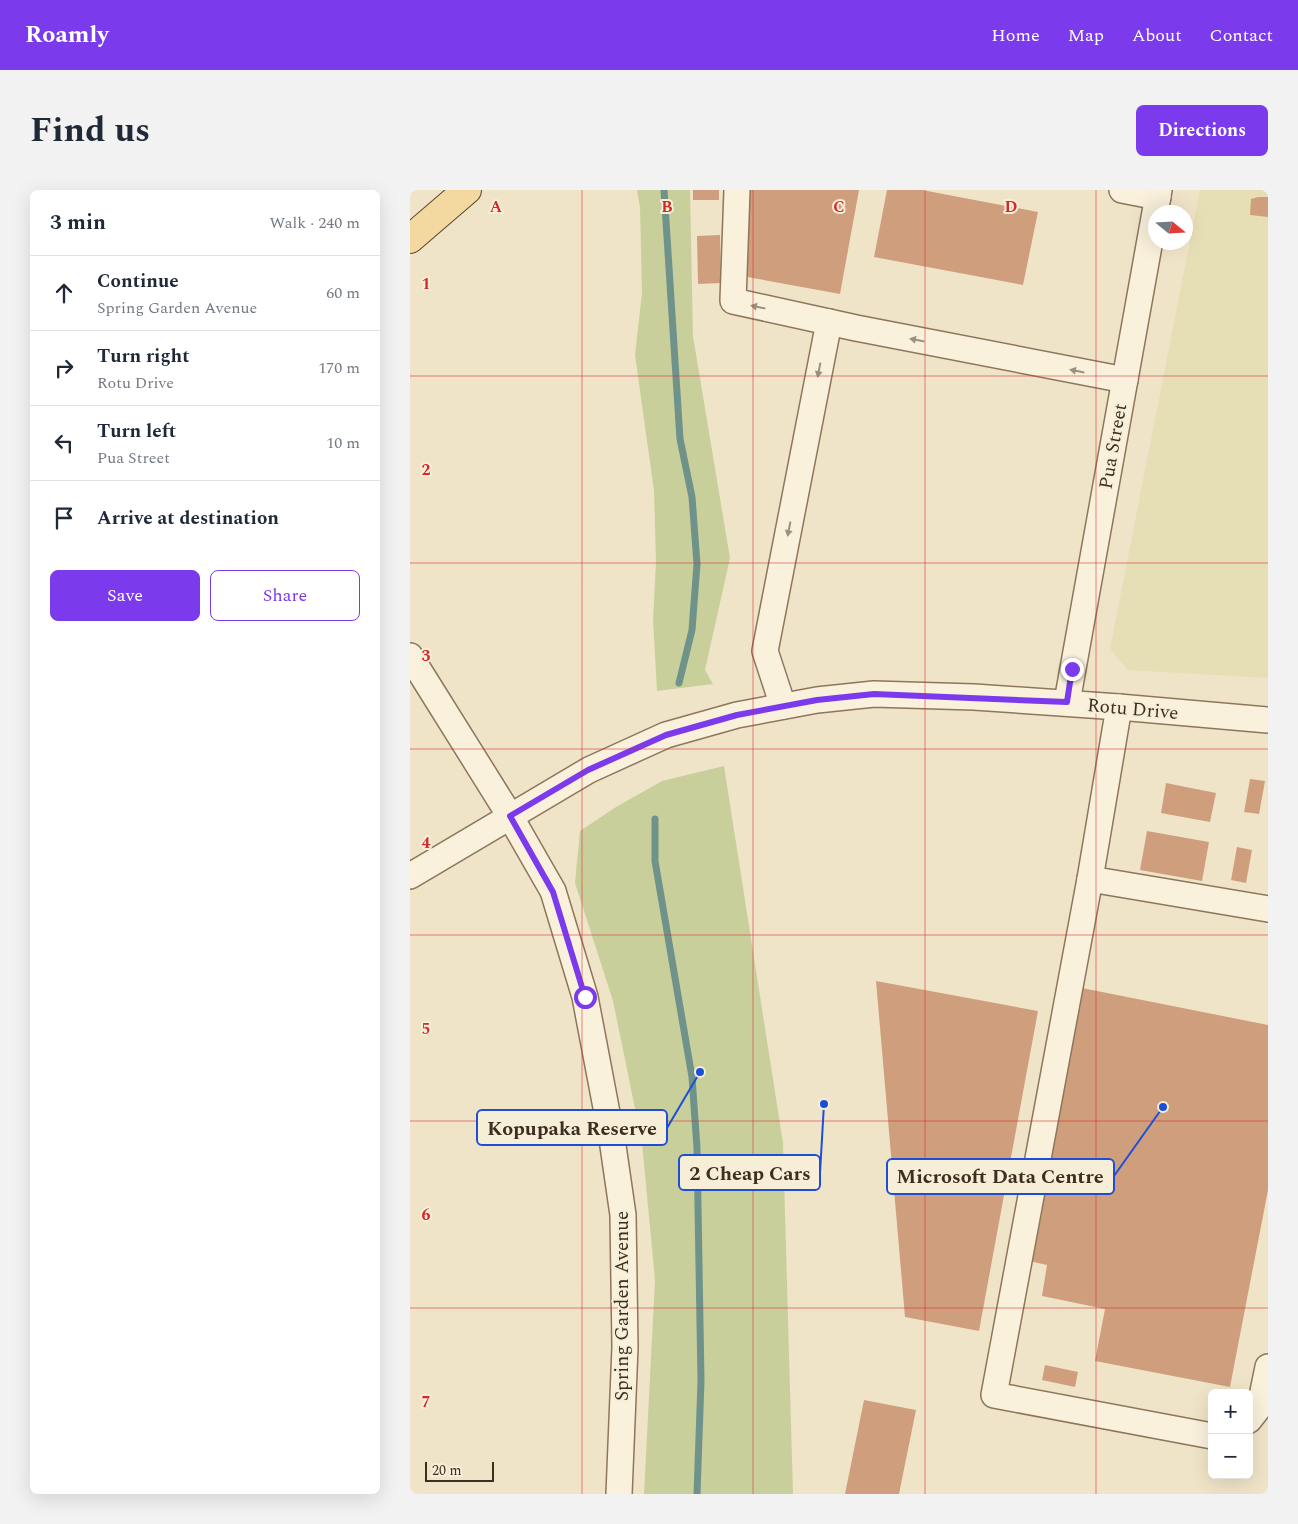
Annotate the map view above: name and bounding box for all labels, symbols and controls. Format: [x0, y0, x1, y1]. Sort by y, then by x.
text: Roamly [25, 17, 109, 53]
text: Home [991, 22, 1040, 49]
text: Map [1068, 22, 1104, 49]
text: About [1132, 22, 1182, 49]
text: Contact [1210, 22, 1273, 49]
text: Find us [30, 104, 150, 157]
button: Directions [1136, 105, 1268, 156]
text: A [490, 195, 503, 219]
text: B [661, 195, 673, 219]
text: C [833, 195, 845, 219]
text: D [1005, 195, 1018, 219]
north arrow [1148, 205, 1193, 250]
text: 3 min [50, 207, 106, 239]
text: Walk · 240 m [269, 211, 360, 235]
text: Continue [97, 267, 179, 296]
text: 1 [422, 272, 430, 296]
icon: ahead [50, 279, 78, 307]
text: 60 m [326, 281, 360, 305]
text: Spring Garden Avenue [97, 296, 257, 320]
one-way arrow [750, 302, 766, 310]
one-way arrow [909, 335, 925, 343]
text: Turn right [97, 342, 190, 371]
icon: right [50, 354, 78, 382]
text: 170 m [318, 356, 360, 380]
one-way arrow [815, 362, 823, 378]
one-way arrow [1068, 366, 1084, 374]
text: Rotu Drive [97, 371, 174, 395]
street label: Pua Street [1092, 401, 1135, 491]
text: Turn left [97, 417, 176, 446]
icon: left [50, 429, 78, 457]
text: 10 m [326, 431, 360, 455]
text: Pua Street [97, 446, 170, 470]
text: 2 [422, 458, 431, 482]
icon: arrive [50, 504, 78, 532]
text: Arrive at destination [97, 504, 279, 533]
one-way arrow [784, 522, 792, 538]
button: Save [50, 570, 200, 621]
button: Share [210, 570, 360, 621]
text: 3 [422, 644, 431, 668]
route end [1061, 658, 1084, 681]
street label: Rotu Drive [1086, 691, 1180, 728]
text: 4 [422, 831, 431, 855]
route start [574, 986, 597, 1009]
text: 5 [422, 1017, 430, 1041]
callout: Kopupaka Reserve [477, 1110, 667, 1145]
text: Kopupaka Reserve [487, 1114, 657, 1144]
callout: 2 Cheap Cars [679, 1155, 820, 1190]
text: 2 Cheap Cars [689, 1159, 811, 1189]
callout: Microsoft Data Centre [887, 1159, 1114, 1194]
text: Microsoft Data Centre [896, 1162, 1104, 1192]
text: 6 [422, 1203, 431, 1227]
street label: Spring Garden Avenue [608, 1211, 637, 1401]
map controls [1208, 1389, 1253, 1479]
button: + [1208, 1389, 1253, 1434]
text: 7 [422, 1390, 431, 1414]
button: − [1208, 1434, 1253, 1479]
scale bar [425, 1459, 494, 1482]
text: 20 m [432, 1460, 462, 1481]

